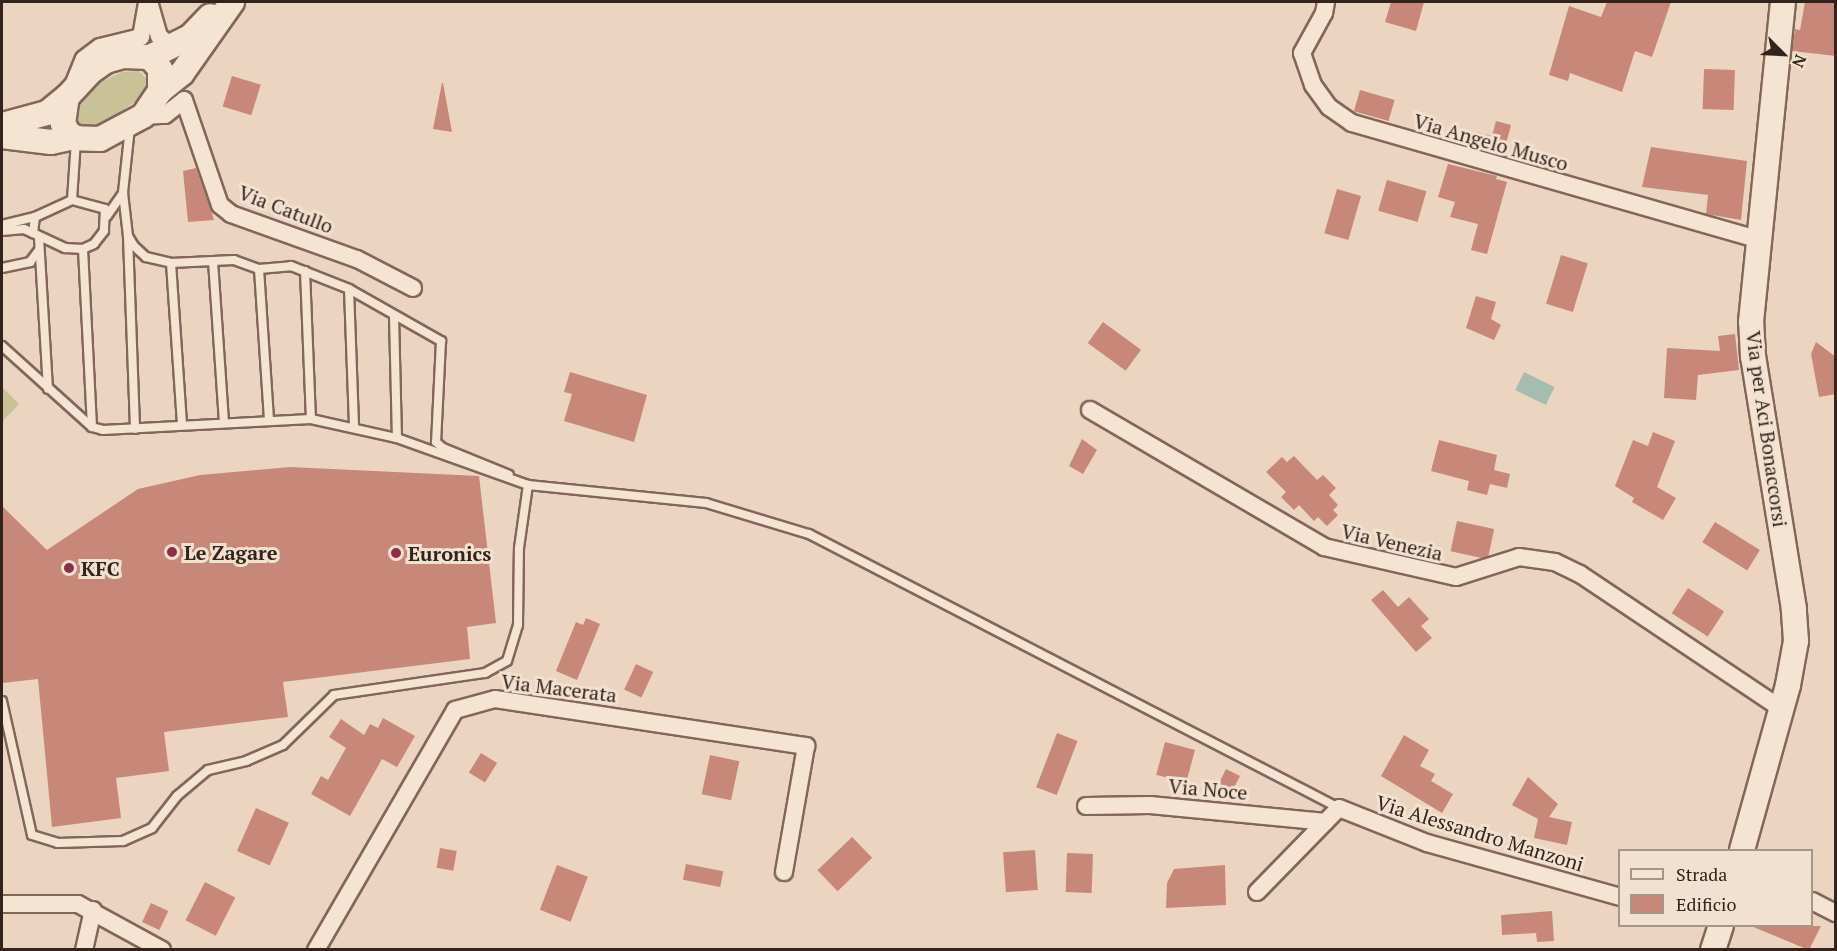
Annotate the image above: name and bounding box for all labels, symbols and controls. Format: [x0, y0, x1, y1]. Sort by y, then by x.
north arrow [1753, 24, 1813, 84]
text: N [1787, 51, 1812, 71]
street label: Via Angelo Musco [1411, 108, 1571, 176]
street label: Via Catullo [235, 180, 337, 238]
street label: Via per Aci Bonaccorsi [1741, 329, 1793, 529]
street label: Via Venezia [1339, 519, 1445, 565]
place label: Le Zagare [184, 540, 277, 564]
place label: Euronics [408, 541, 491, 565]
marker: Le Zagare [165, 545, 179, 559]
marker: Euronics [389, 546, 403, 560]
place label: KFC [81, 556, 120, 580]
marker: KFC [62, 561, 76, 575]
street label: Via Macerata [500, 669, 618, 707]
street label: Via Noce [1167, 774, 1249, 804]
street label: Via Alessandro Manzoni [1373, 790, 1587, 876]
legend [1618, 849, 1813, 927]
text: Strada [1676, 862, 1727, 886]
text: Edificio [1676, 892, 1736, 916]

